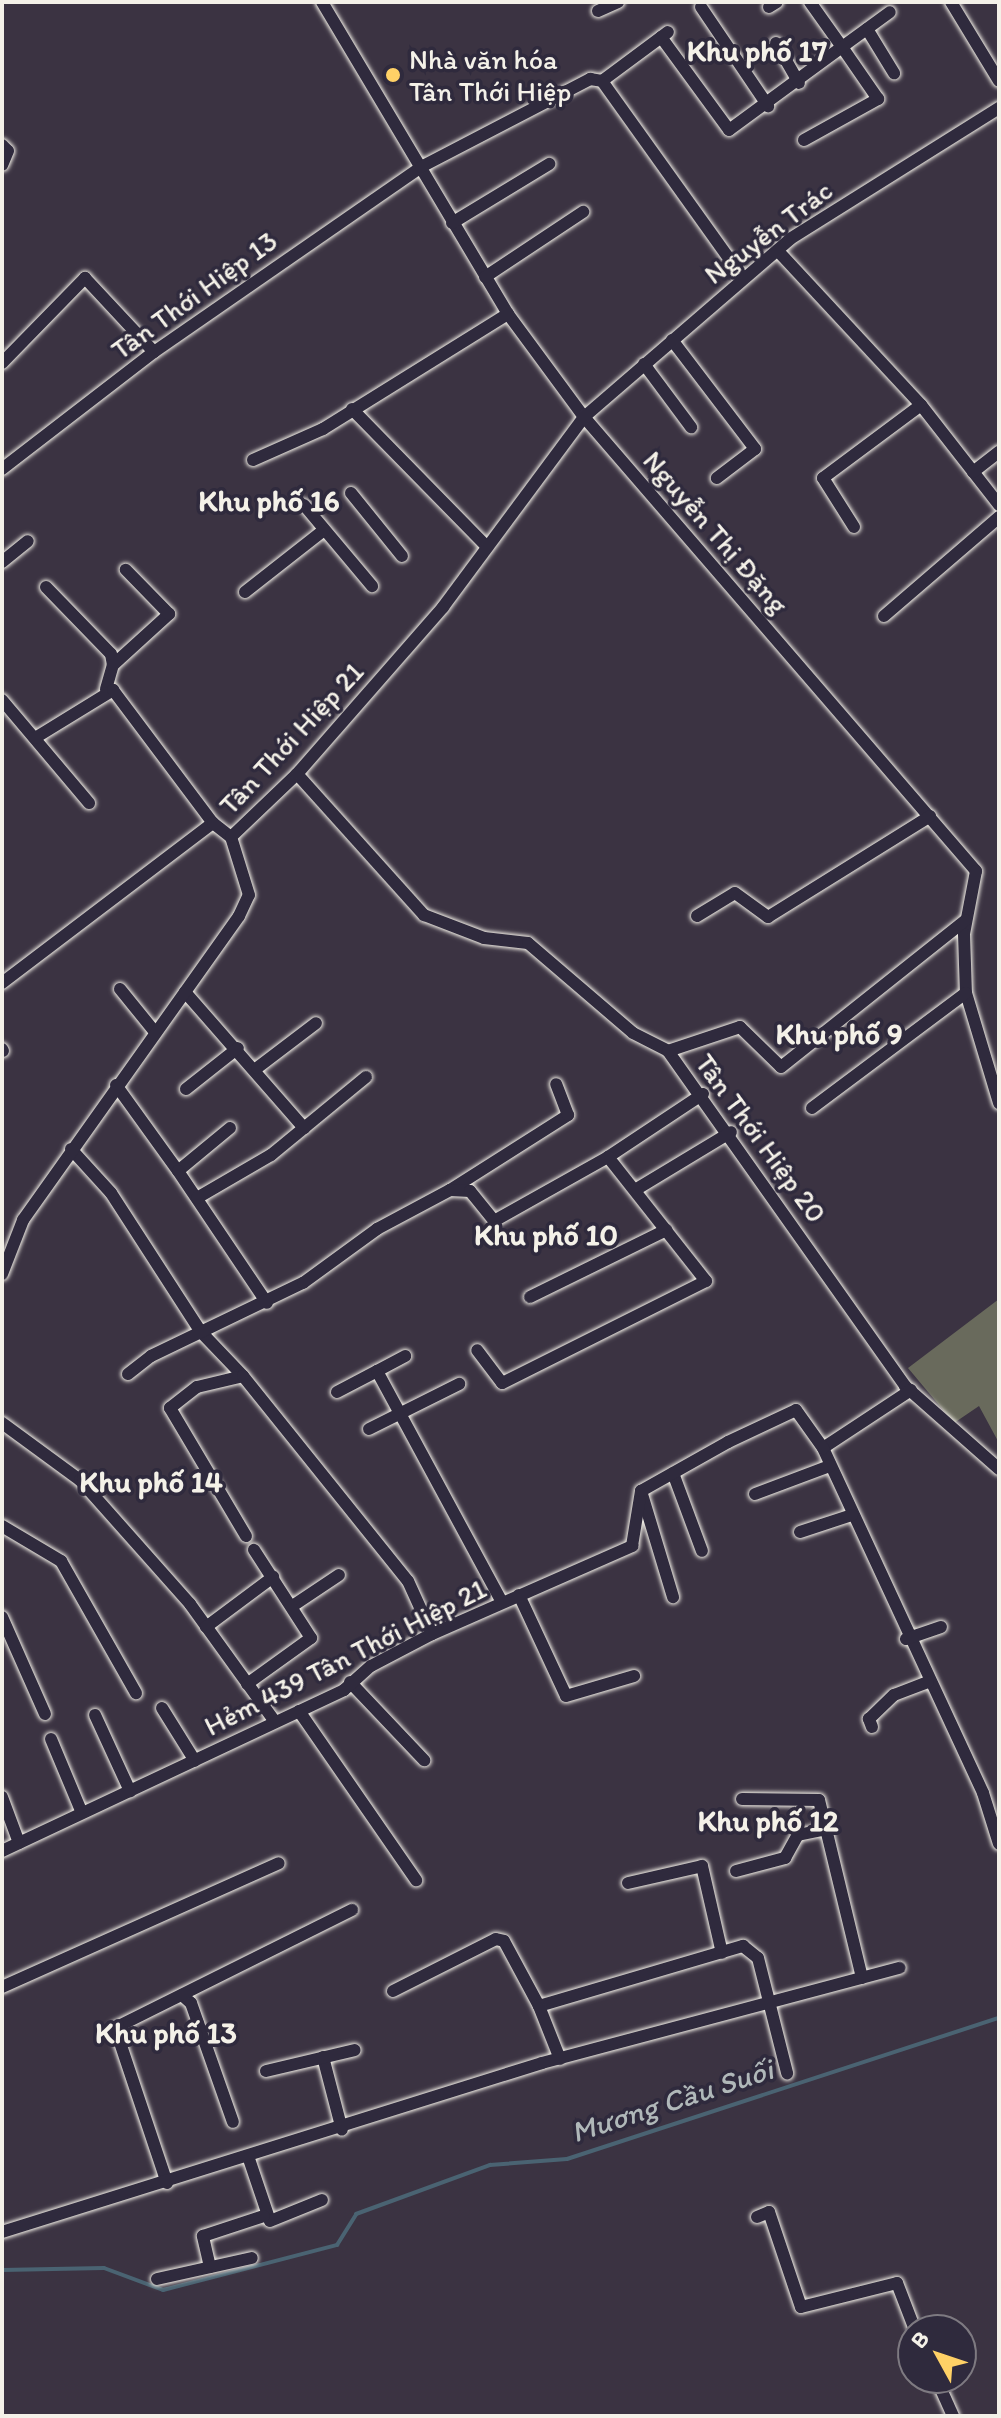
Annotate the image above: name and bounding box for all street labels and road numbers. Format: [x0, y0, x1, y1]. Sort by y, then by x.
street label: Nguyễn Trác [698, 174, 838, 290]
street label: Tân Thới Hiệp 13 [104, 223, 284, 367]
street label: Nguyễn Thị Đặng [636, 444, 796, 620]
street label: Tân Thới Hiệp 21 [212, 655, 370, 821]
street label: Tân Thới Hiệp 20 [688, 1047, 834, 1229]
street label: Hẻm 439 Tân Thới Hiệp 21 [198, 1571, 492, 1743]

